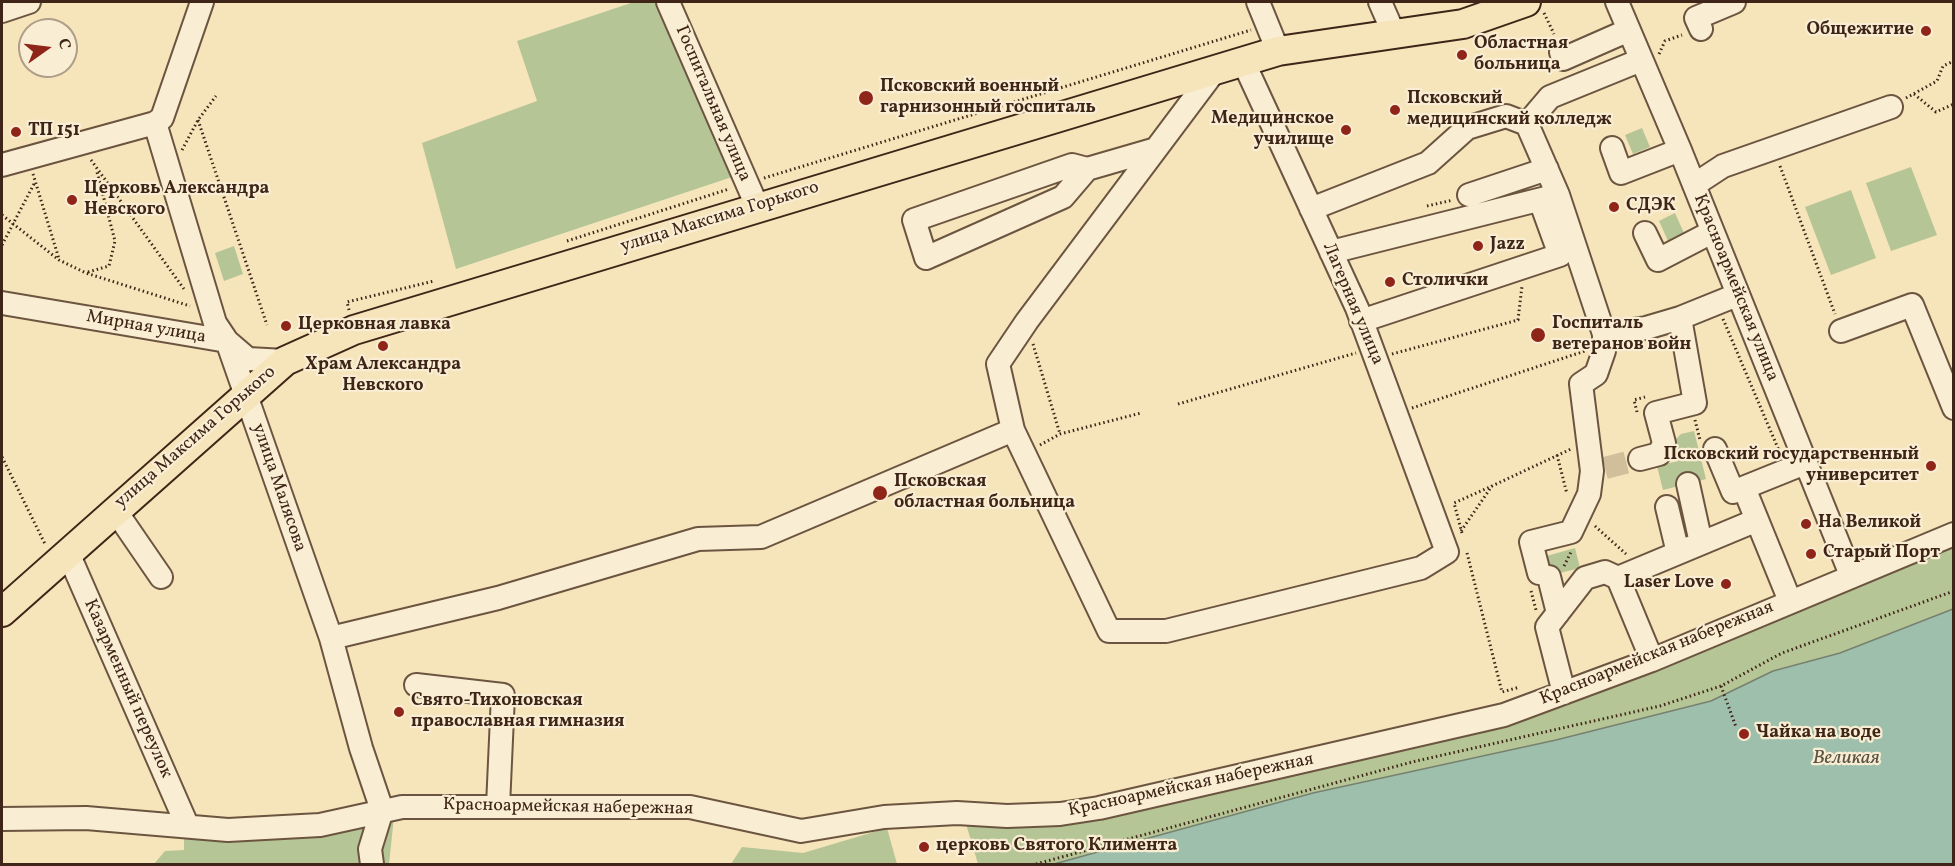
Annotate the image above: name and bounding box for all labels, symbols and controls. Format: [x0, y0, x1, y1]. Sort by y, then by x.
north arrow [18, 18, 78, 78]
place label: Общежитие [1807, 20, 1914, 42]
street label: Госпитальная улица [669, 23, 755, 185]
marker: Общежитие [1919, 24, 1933, 38]
place label: Областная больница [1474, 34, 1568, 76]
text: С [52, 36, 75, 52]
marker: Областная больница [1455, 48, 1469, 62]
place label: Псковский военный гарнизонный госпиталь [880, 77, 1096, 119]
marker: Псковский военный гарнизонный госпиталь [857, 89, 875, 107]
place label: Псковский медицинский колледж [1407, 89, 1612, 132]
marker: Псковский медицинский колледж [1388, 103, 1402, 117]
place label: Медицинское училище [1211, 109, 1334, 152]
place label: ТП 151 [28, 121, 80, 143]
marker: Медицинское училище [1339, 123, 1353, 137]
marker: ТП 151 [9, 125, 23, 139]
street label: улица Максима Горького [618, 178, 822, 258]
place label: Церковь Александра Невского [84, 179, 269, 222]
street label: Красноармейская улица [1688, 191, 1782, 385]
marker: Церковь Александра Невского [65, 193, 79, 207]
place label: СДЭК [1626, 196, 1676, 218]
marker: СДЭК [1607, 200, 1621, 214]
place label: Jazz [1490, 235, 1525, 257]
marker: Jazz [1471, 239, 1485, 253]
street label: Лагерная улица [1317, 240, 1387, 368]
place label: Столички [1402, 271, 1488, 293]
marker: Столички [1383, 275, 1397, 289]
street label: Мирная улица [85, 307, 207, 349]
place label: Госпиталь ветеранов войн [1552, 314, 1691, 356]
place label: Церковная лавка [298, 315, 451, 337]
marker: Церковная лавка [279, 319, 293, 333]
marker: Госпиталь ветеранов войн [1529, 326, 1547, 344]
marker: Храм Александра Невского [376, 339, 390, 353]
place label: Храм Александра Невского [305, 355, 461, 398]
street label: улица Максима Горького [111, 362, 281, 514]
street label: улица Малясова [246, 421, 310, 555]
place label: Псковский государственный университет [1664, 445, 1919, 488]
marker: Псковский государственный университет [1924, 459, 1938, 473]
place label: Псковская областная больница [894, 472, 1075, 514]
marker: Псковская областная больница [871, 484, 889, 502]
place label: На Великой [1818, 513, 1921, 535]
marker: На Великой [1799, 517, 1813, 531]
place label: Старый Порт [1823, 543, 1940, 565]
marker: Старый Порт [1804, 547, 1818, 561]
place label: Laser Love [1624, 573, 1714, 595]
marker: Laser Love [1719, 577, 1733, 591]
street label: Казарменный переулок [78, 596, 176, 782]
street label: Красноармейская набережная [1537, 597, 1777, 711]
place label: Свято-Тихоновская православная гимназия [411, 691, 625, 734]
marker: Свято-Тихоновская православная гимназия [392, 705, 406, 719]
place label: Чайка на воде [1756, 723, 1881, 745]
marker: Чайка на воде [1737, 727, 1751, 741]
water label: Великая [1812, 747, 1880, 771]
street label: Красноармейская набережная [1066, 749, 1316, 823]
street label: Красноармейская набережная [443, 795, 693, 821]
place label: церковь Святого Климента [936, 836, 1177, 858]
marker: церковь Святого Климента [917, 840, 931, 854]

